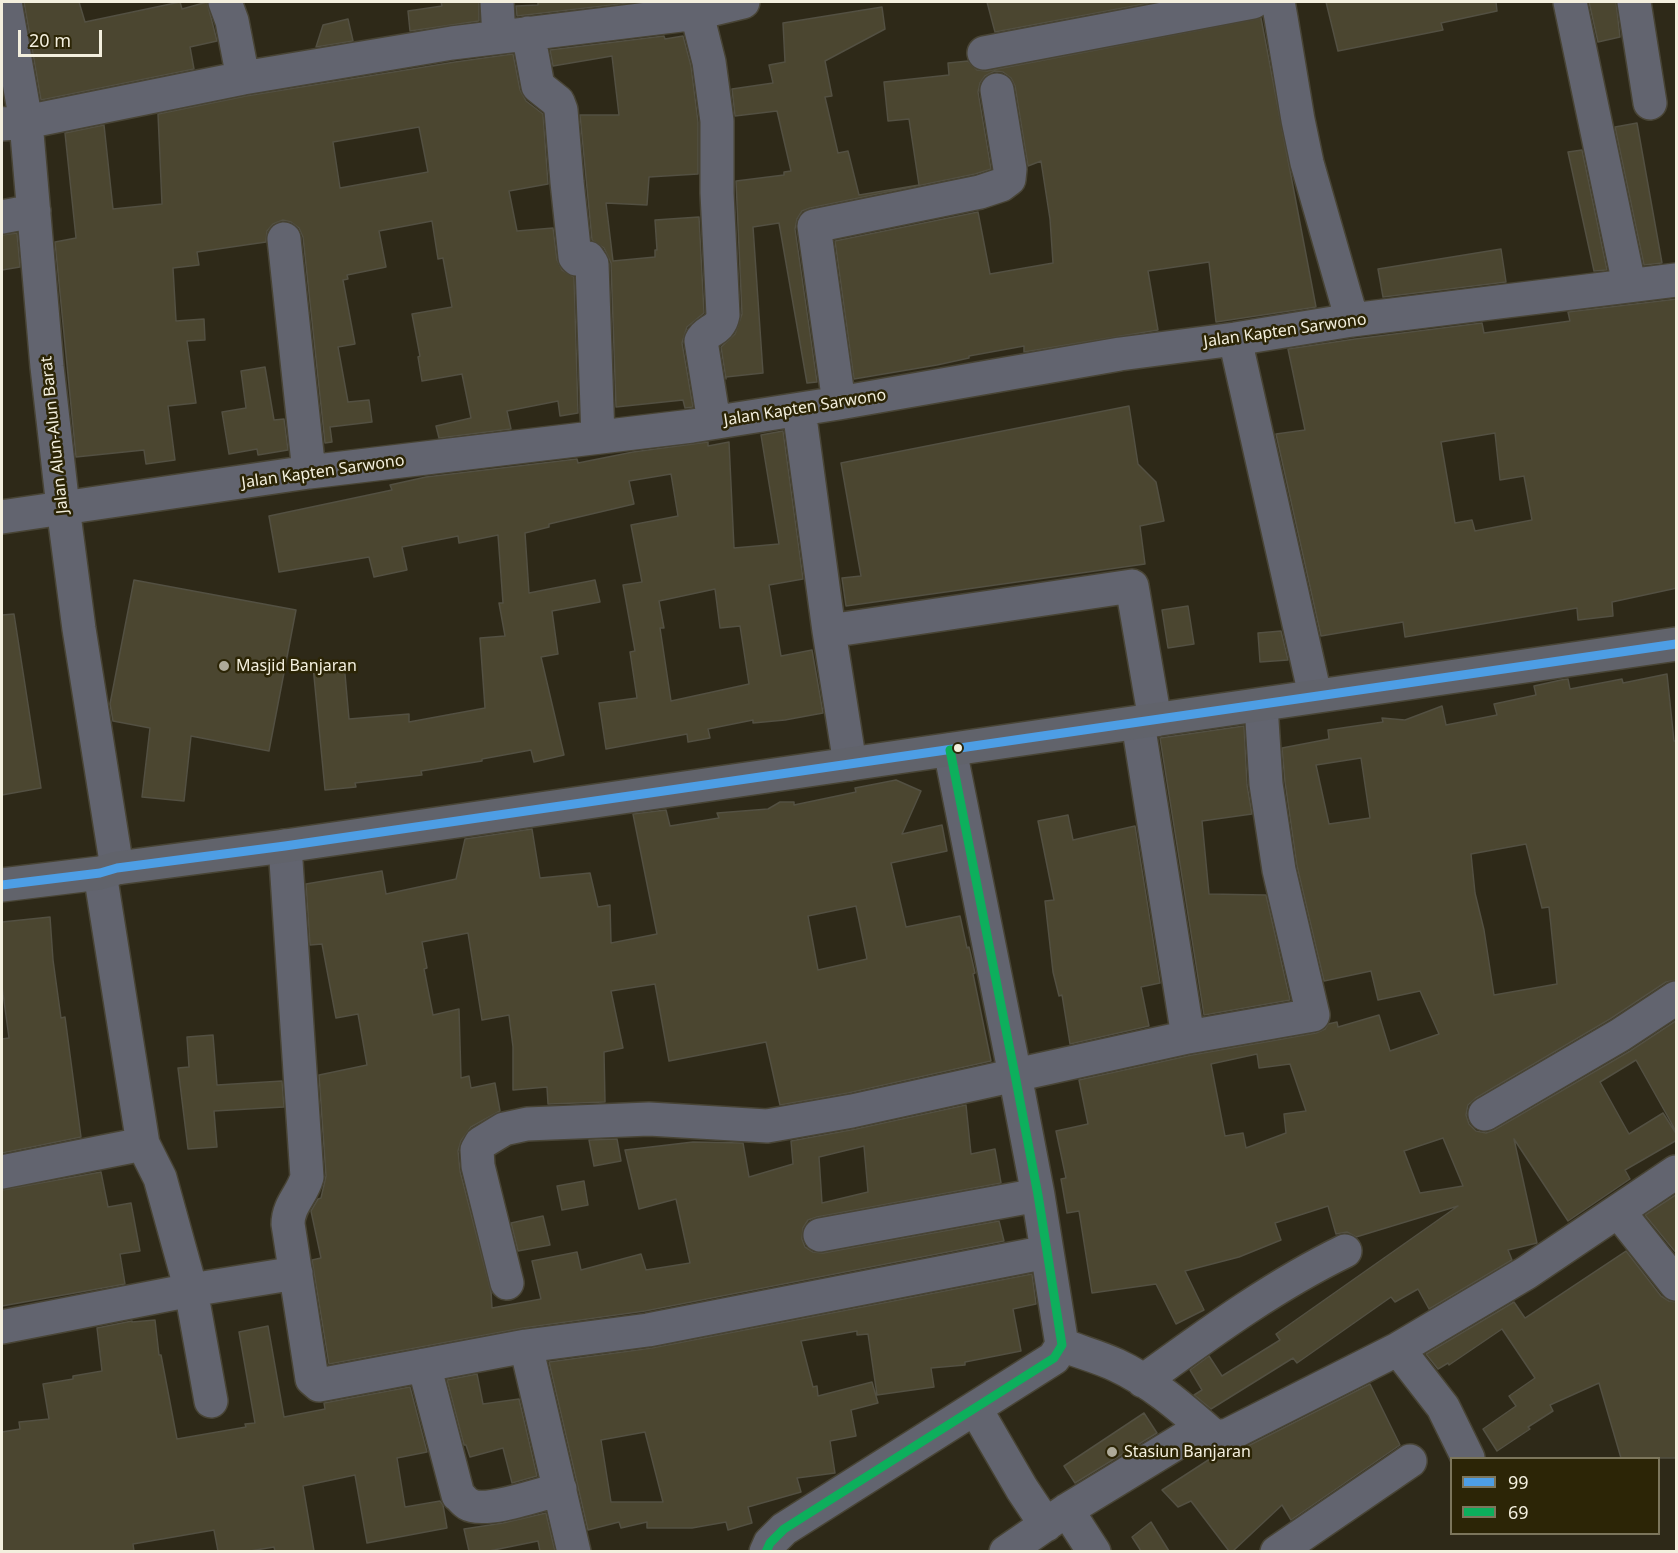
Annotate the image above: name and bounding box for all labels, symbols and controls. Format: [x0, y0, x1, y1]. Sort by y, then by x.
scale bar [21, 18, 105, 56]
text: 20 m [29, 28, 71, 52]
street label: Jalan Kapten Sarwono [1202, 310, 1368, 352]
street label: Jalan Alun-Alun Barat [37, 355, 73, 515]
street label: Jalan Kapten Sarwono [722, 386, 888, 430]
street label: Jalan Kapten Sarwono [240, 451, 406, 493]
place label: Masjid Banjaran [236, 656, 357, 676]
marker: Masjid Banjaran [217, 659, 231, 673]
unlabelled marker [952, 742, 964, 754]
place label: Stasiun Banjaran [1124, 1442, 1251, 1462]
marker: Stasiun Banjaran [1105, 1445, 1119, 1459]
legend [1450, 1457, 1660, 1535]
text: 99 [1508, 1470, 1529, 1494]
text: 69 [1508, 1500, 1529, 1524]

